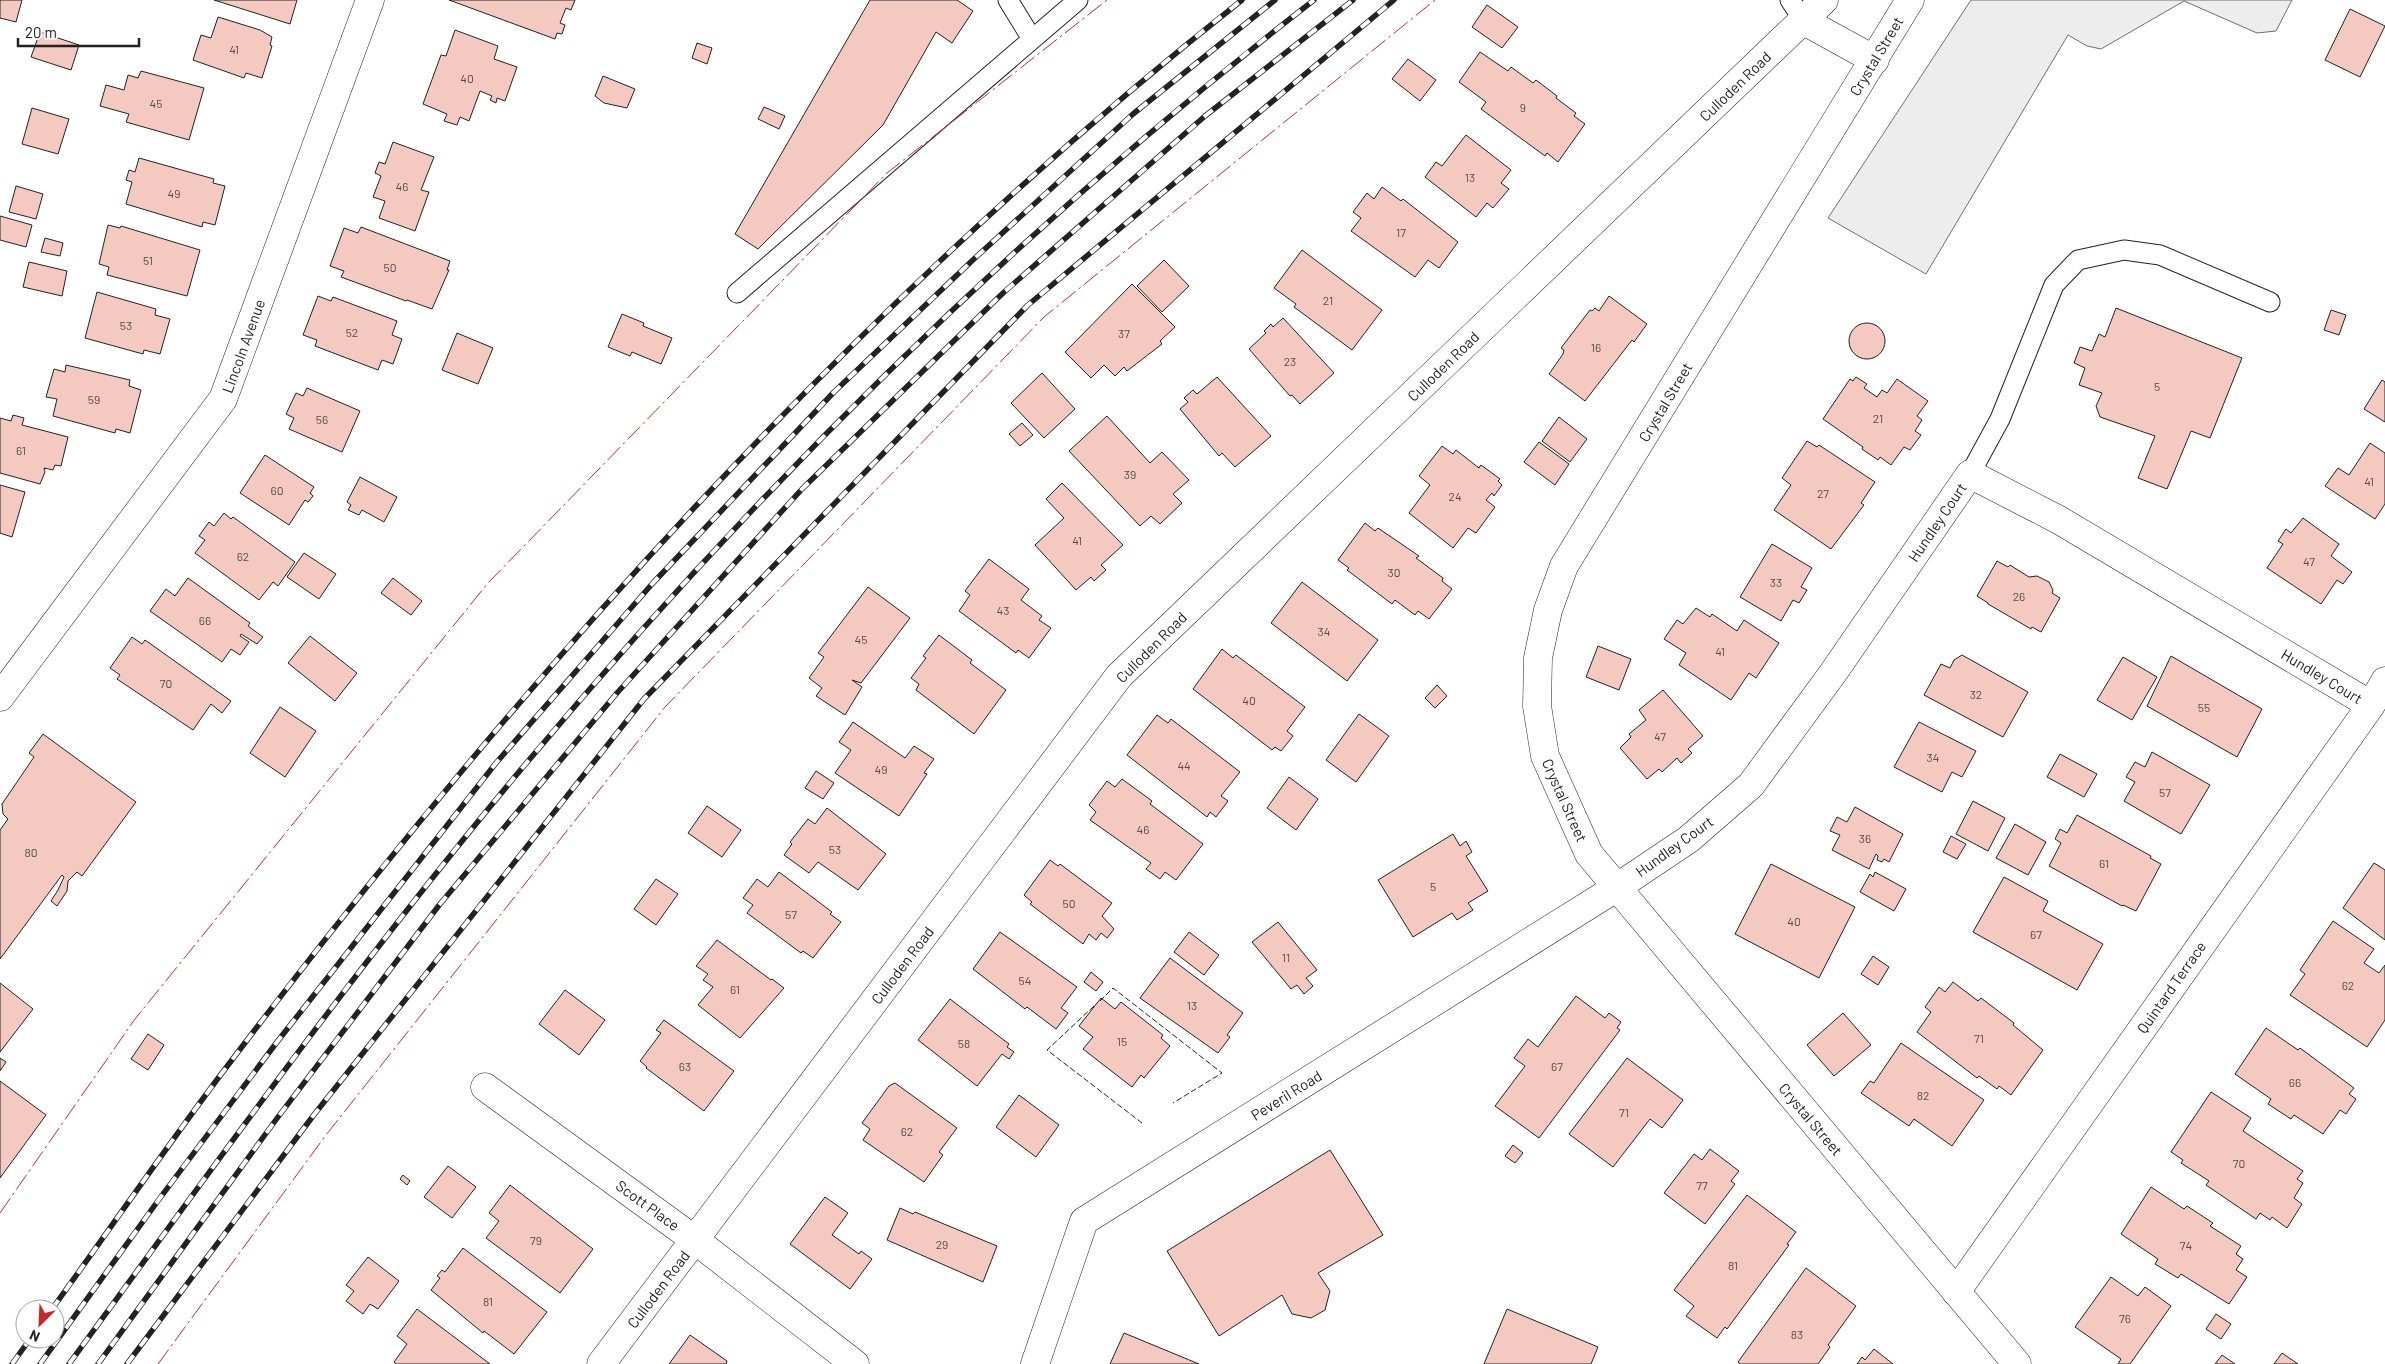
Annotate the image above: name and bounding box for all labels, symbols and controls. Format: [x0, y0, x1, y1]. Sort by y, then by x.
street label: Crystal Street [1845, 13, 1907, 99]
scale bar [18, 15, 139, 47]
text: 20 m [25, 23, 57, 41]
house number: 41 [229, 42, 239, 56]
street label: Culloden Road [1695, 47, 1775, 125]
house number: 40 [460, 71, 474, 85]
house number: 45 [150, 96, 162, 110]
house number: 9 [1520, 100, 1526, 114]
house number: 13 [1465, 170, 1475, 184]
house number: 46 [396, 179, 408, 193]
house number: 49 [168, 186, 180, 200]
house number: 17 [1396, 225, 1406, 239]
house number: 51 [143, 253, 153, 267]
house number: 50 [384, 260, 396, 274]
house number: 21 [1323, 293, 1333, 307]
street label: Lincoln Avenue [218, 297, 268, 395]
house number: 53 [120, 318, 132, 332]
house number: 52 [346, 325, 358, 339]
house number: 37 [1118, 326, 1130, 340]
street label: Culloden Road [1403, 327, 1483, 405]
house number: 16 [1591, 340, 1601, 354]
house number: 23 [1284, 354, 1296, 368]
street label: Crystal Street [1634, 359, 1696, 445]
house number: 5 [2154, 379, 2160, 393]
house number: 59 [88, 392, 100, 406]
house number: 21 [1873, 411, 1883, 425]
house number: 56 [316, 412, 328, 426]
house number: 61 [16, 443, 26, 457]
house number: 39 [1124, 467, 1136, 481]
house number: 41 [2364, 474, 2374, 488]
street label: Hundley Court [1904, 479, 1970, 565]
house number: 60 [271, 483, 283, 497]
house number: 27 [1817, 486, 1829, 500]
house number: 24 [1448, 489, 1462, 503]
house number: 41 [1072, 533, 1082, 547]
house number: 62 [237, 549, 249, 563]
house number: 47 [2303, 554, 2315, 568]
house number: 30 [1388, 565, 1400, 579]
house number: 33 [1770, 575, 1782, 589]
house number: 26 [2013, 589, 2025, 603]
house number: 43 [997, 603, 1009, 617]
street label: Culloden Road [1112, 608, 1190, 686]
house number: 66 [199, 613, 211, 627]
house number: 34 [1318, 624, 1330, 638]
house number: 45 [855, 632, 867, 646]
house number: 41 [1715, 644, 1725, 658]
street label: Hundley Court [2278, 645, 2366, 707]
house number: 70 [160, 676, 172, 690]
house number: 32 [1970, 687, 1982, 701]
house number: 40 [1242, 693, 1256, 707]
house number: 55 [2198, 700, 2210, 714]
house number: 47 [1654, 729, 1666, 743]
house number: 34 [1927, 750, 1939, 764]
street label: Crystal Street [1539, 756, 1591, 844]
house number: 44 [1177, 758, 1191, 772]
house number: 49 [875, 762, 887, 776]
house number: 57 [2159, 785, 2171, 799]
street label: Hundley Court [1632, 812, 1716, 880]
house number: 46 [1137, 822, 1149, 836]
house number: 36 [1859, 831, 1871, 845]
house number: 53 [829, 842, 841, 856]
house number: 80 [24, 845, 38, 859]
house number: 61 [2099, 856, 2109, 870]
house number: 5 [1430, 879, 1436, 893]
house number: 50 [1063, 896, 1075, 910]
house number: 57 [785, 907, 797, 921]
house number: 40 [1787, 914, 1801, 928]
street label: Culloden Road [867, 923, 937, 1007]
house number: 67 [2030, 927, 2042, 941]
street label: Quintard Terrace [2133, 938, 2209, 1036]
house number: 11 [1282, 950, 1290, 964]
house number: 54 [1019, 973, 1031, 987]
house number: 62 [2342, 978, 2354, 992]
house number: 61 [730, 982, 740, 996]
house number: 13 [1187, 998, 1197, 1012]
house number: 71 [1974, 1031, 1984, 1045]
house number: 15 [1117, 1034, 1127, 1048]
house number: 58 [958, 1036, 970, 1050]
house number: 63 [679, 1059, 691, 1073]
house number: 67 [1551, 1059, 1563, 1073]
street label: Peveril Road [1247, 1066, 1325, 1124]
house number: 66 [2289, 1075, 2301, 1089]
street label: Crystal Street [1775, 1079, 1847, 1159]
house number: 82 [1917, 1088, 1929, 1102]
house number: 71 [1619, 1105, 1629, 1119]
house number: 62 [901, 1124, 913, 1138]
house number: 70 [2233, 1156, 2245, 1170]
street label: Scott Place [613, 1176, 683, 1234]
house number: 77 [1696, 1178, 1708, 1192]
house number: 79 [530, 1233, 542, 1247]
house number: 29 [936, 1237, 948, 1251]
house number: 74 [2180, 1238, 2192, 1252]
street label: Culloden Road [623, 1247, 693, 1331]
house number: 81 [1728, 1258, 1738, 1272]
house number: 81 [483, 1294, 493, 1308]
north arrow [15, 1299, 65, 1349]
house number: 76 [2119, 1311, 2131, 1325]
text: N [27, 1327, 42, 1346]
house number: 83 [1791, 1327, 1803, 1341]

